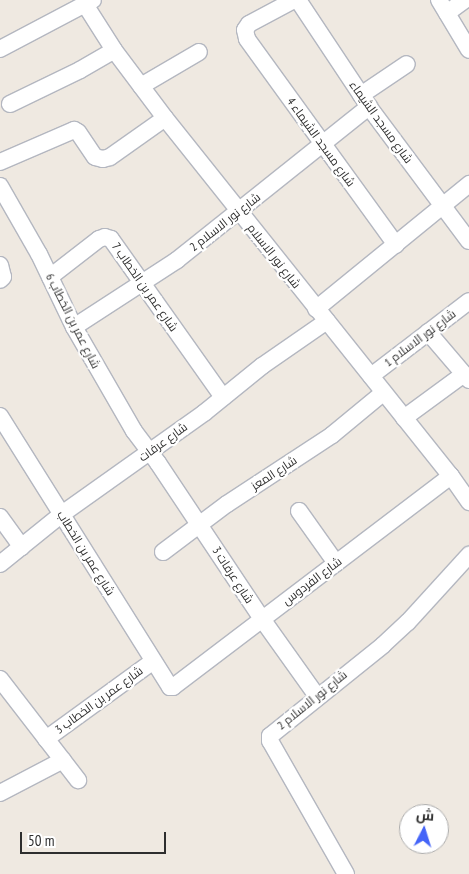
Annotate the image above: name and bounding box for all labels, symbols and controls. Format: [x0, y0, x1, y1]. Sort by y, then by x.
street label: شارع مسجد الشيماء [346, 78, 416, 166]
street label: شارع مسجد الشيماء 4 [284, 95, 358, 189]
street label: شارع نور الاسلام 2 [187, 190, 263, 254]
street label: شارع نور الاسلام [244, 221, 304, 291]
street label: شارع عمر بن الخطاب 7 [109, 240, 181, 334]
street label: شارع عمر بن الخطاب 6 [43, 271, 103, 371]
street label: شارع نور الاسلام 1 [381, 306, 459, 370]
street label: شارع عرفات [136, 419, 190, 465]
street label: شارع المعز [248, 453, 300, 493]
street label: شارع عمر بن الخطاب [54, 508, 118, 598]
street label: شارع عرفات 3 [209, 544, 257, 606]
street label: شارع الفردوس [280, 554, 344, 608]
street label: شارع عمر بن الخطاب 3 [52, 663, 146, 737]
street label: شارع نور الاسلام 2 [274, 667, 350, 733]
north arrow [399, 804, 449, 854]
text: ش [415, 805, 435, 825]
scale bar [22, 822, 169, 854]
text: 50 m [28, 831, 54, 850]

